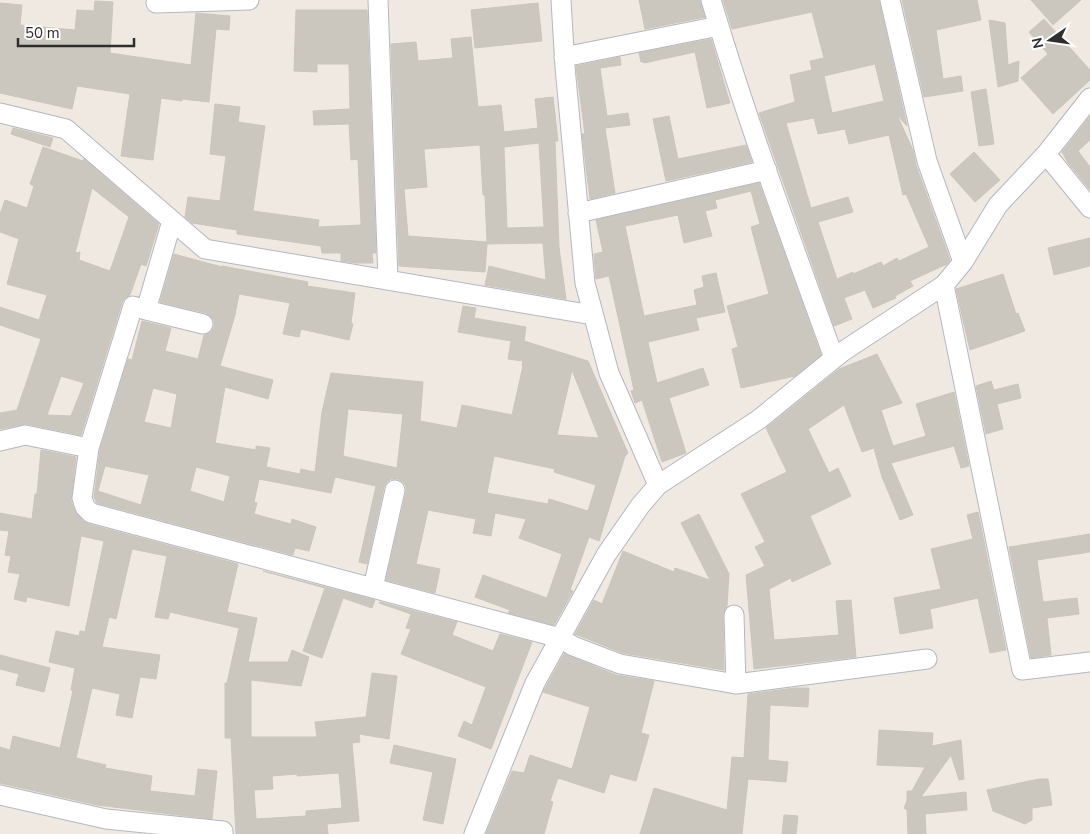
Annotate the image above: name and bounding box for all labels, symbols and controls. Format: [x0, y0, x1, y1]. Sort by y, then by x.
scale bar [18, 15, 134, 47]
north arrow [1025, 15, 1075, 65]
text: 50 m [25, 23, 60, 43]
text: N [1027, 36, 1048, 50]

